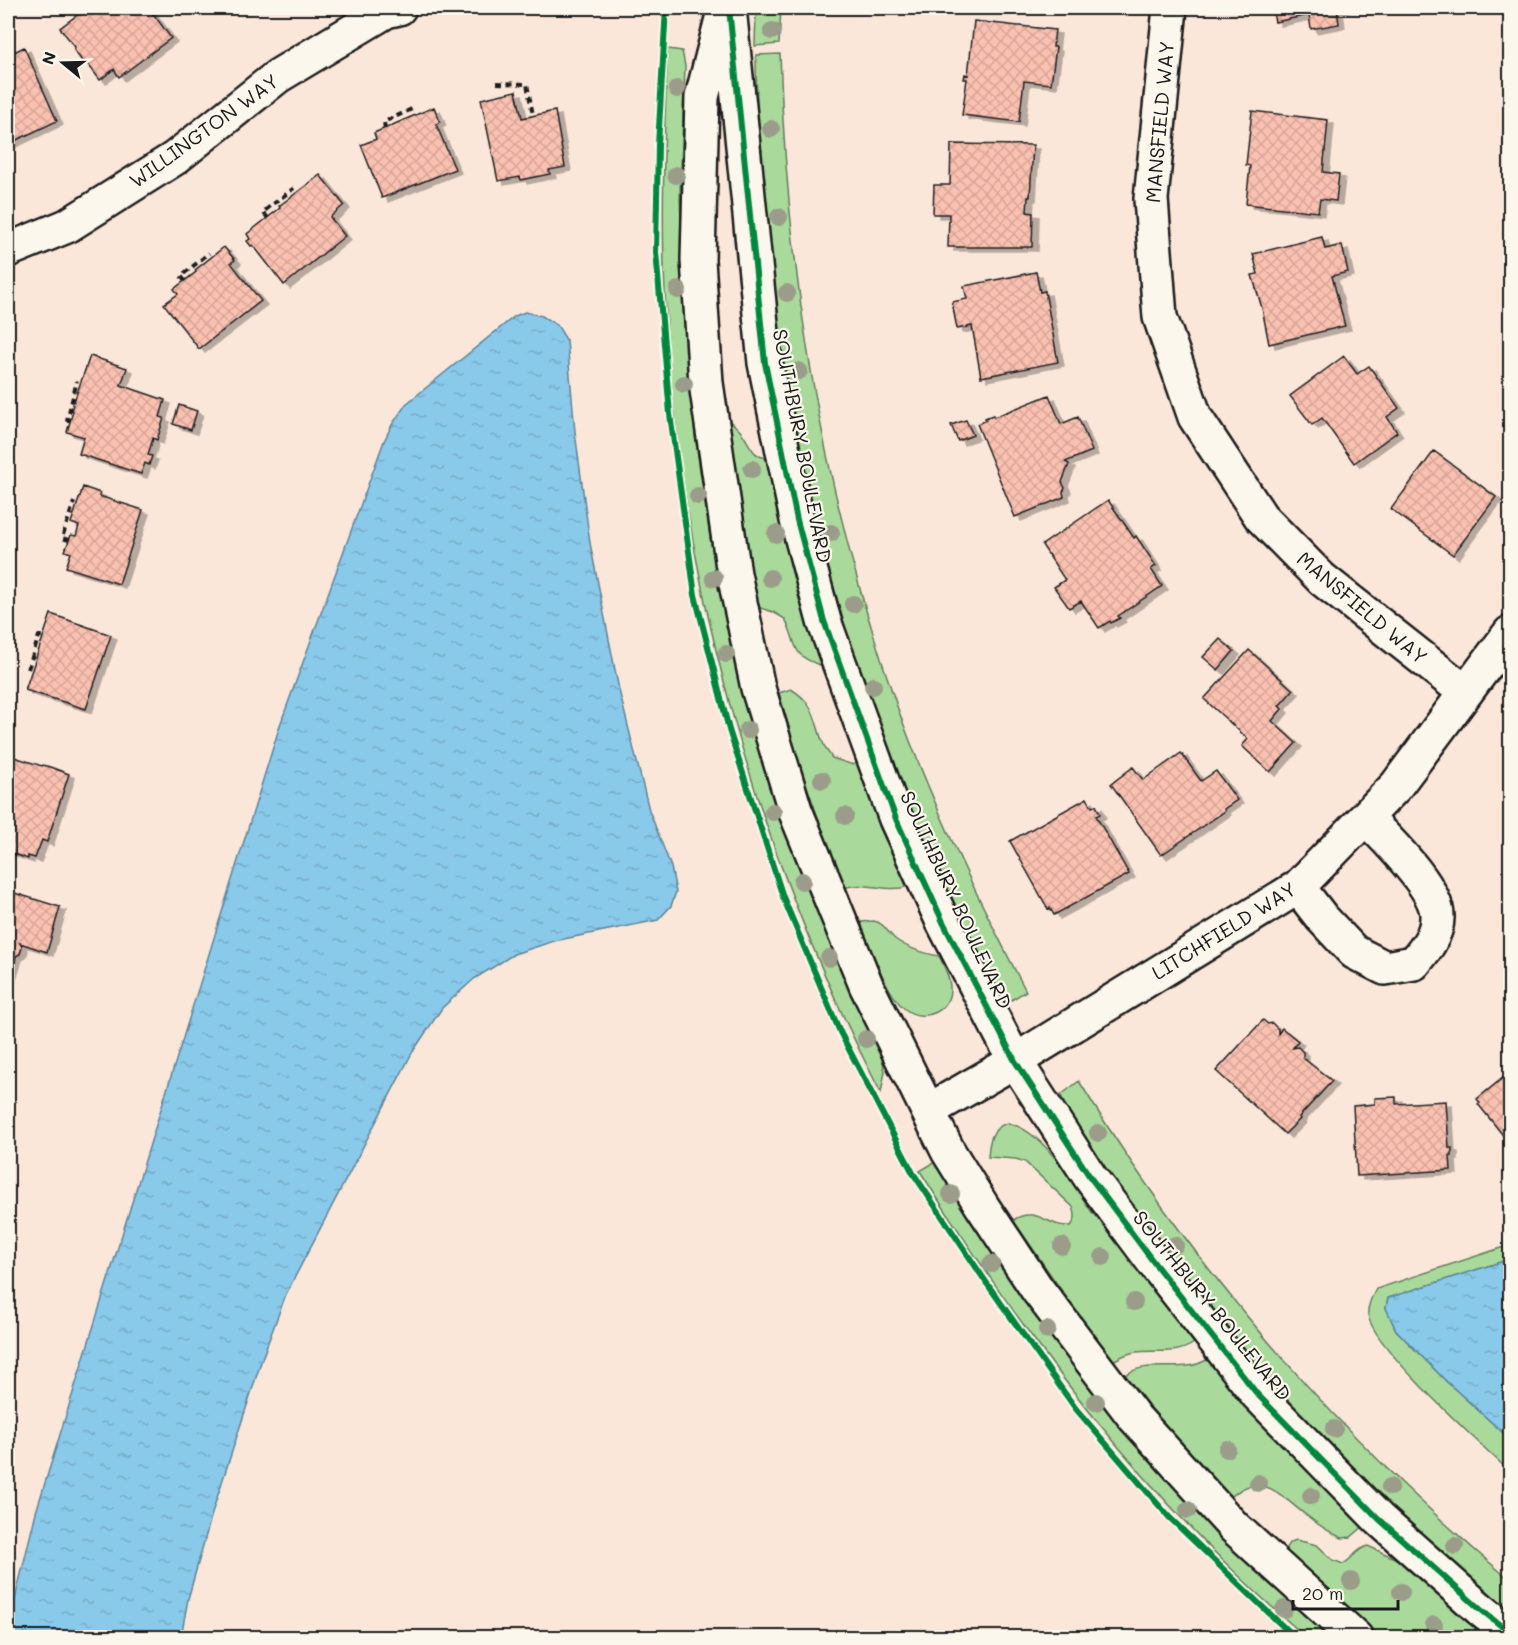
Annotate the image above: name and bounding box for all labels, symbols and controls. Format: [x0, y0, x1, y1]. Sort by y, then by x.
north arrow [33, 33, 93, 93]
street label: MANSFIELD WAY [1139, 40, 1179, 204]
text: N [36, 49, 60, 67]
street label: WILLINGTON WAY [124, 67, 283, 193]
street label: SOUTHBURY BOULEVARD [768, 327, 838, 565]
street label: MANSFIELD WAY [1292, 545, 1433, 669]
street label: SOUTHBURY BOULEVARD [895, 786, 1019, 1013]
street label: LITCHFIELD WAY [1146, 875, 1301, 985]
street label: SOUTHBURY BOULEVARD [1128, 1205, 1298, 1406]
scale bar [1293, 1573, 1398, 1611]
text: 20 m [1302, 1581, 1343, 1605]

